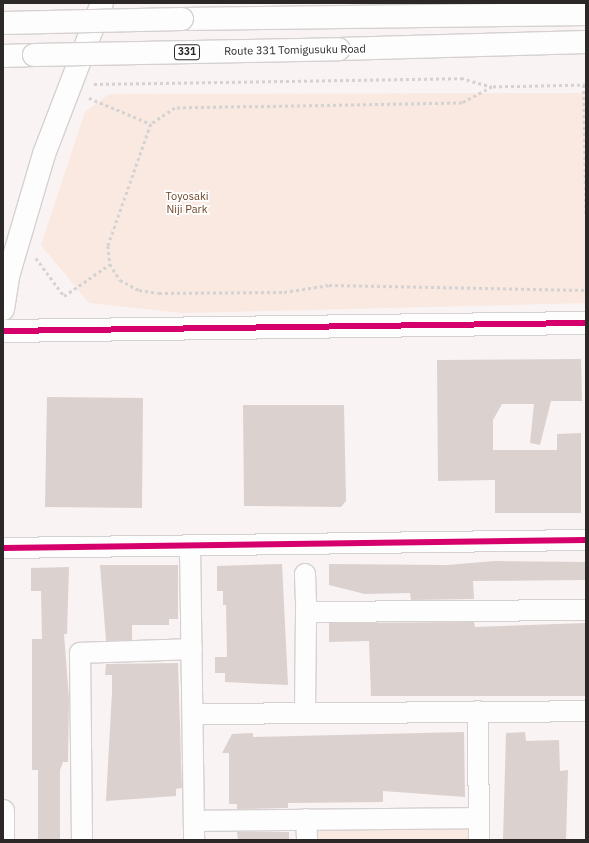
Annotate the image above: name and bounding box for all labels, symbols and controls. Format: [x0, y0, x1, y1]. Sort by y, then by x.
street label: Route 331 Tomigusuku Road [224, 42, 366, 58]
road number: 331 [174, 44, 200, 60]
park label: Toyosaki Niji Park [165, 190, 209, 216]

